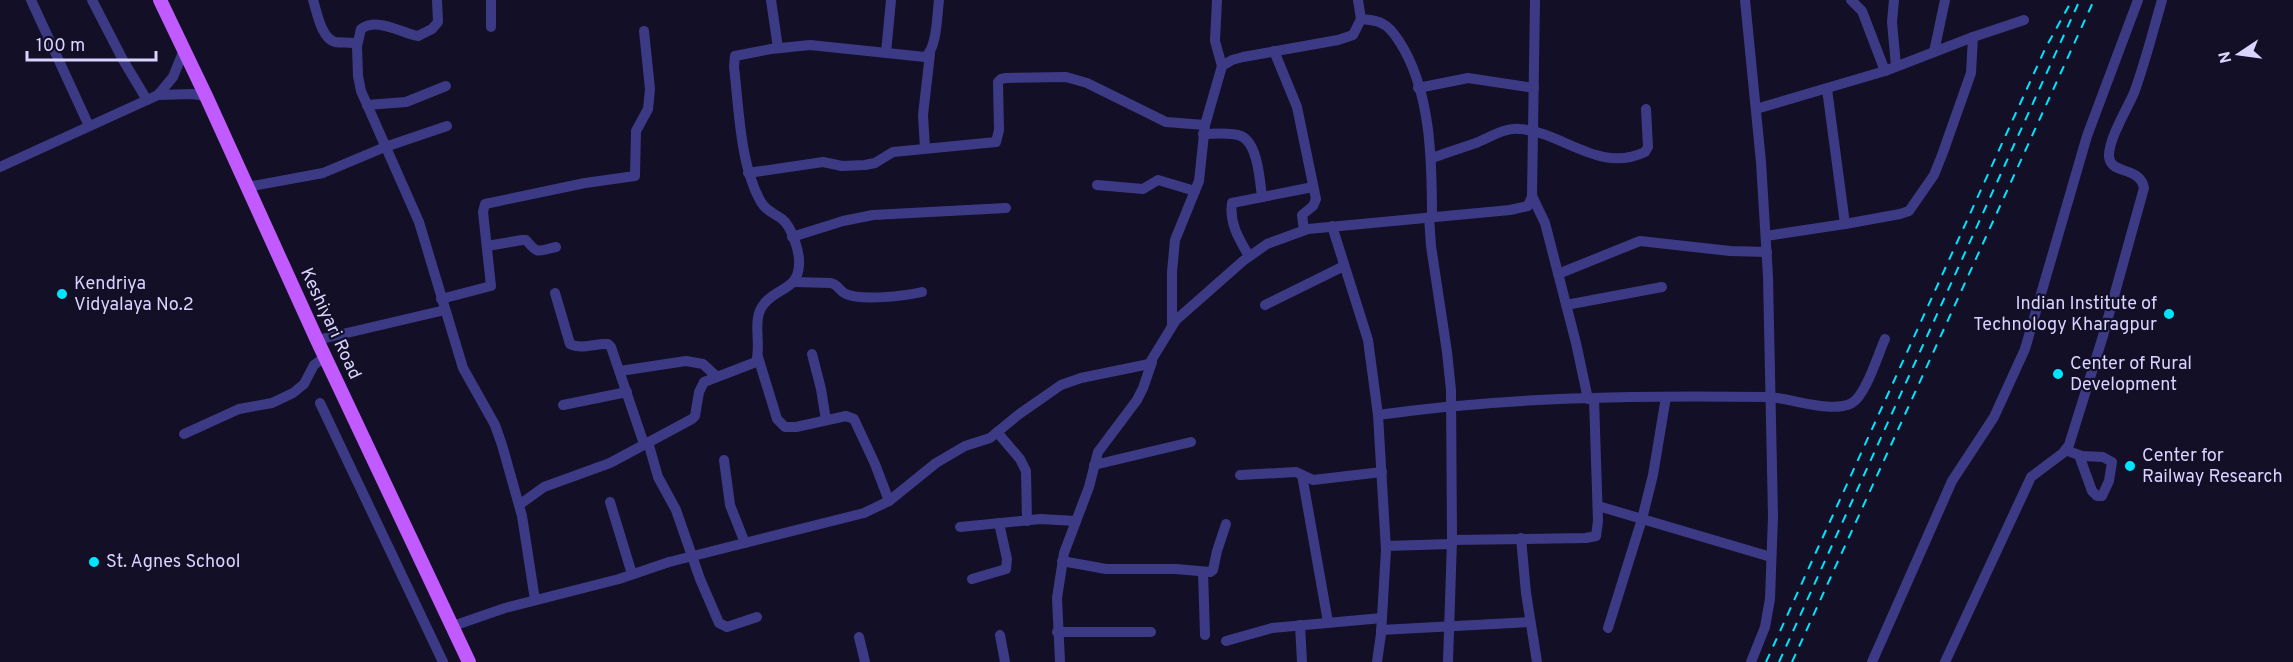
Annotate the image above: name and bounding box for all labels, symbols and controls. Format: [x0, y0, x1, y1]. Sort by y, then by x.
scale bar [27, 24, 156, 62]
north arrow [2209, 24, 2269, 84]
text: 100 m [36, 35, 85, 58]
text: N [2215, 49, 2237, 65]
street label: Keshiyari Road [294, 265, 366, 383]
place label: Kendriya Vidyalaya No.2 [74, 273, 194, 317]
marker: Kendriya Vidyalaya No.2 [55, 287, 69, 301]
place label: Indian Institute of Technology Kharagpur [1973, 293, 2157, 337]
marker: Indian Institute of Technology Kharagpur [2162, 307, 2176, 321]
place label: Center of Rural Development [2070, 353, 2192, 397]
marker: Center of Rural Development [2051, 367, 2065, 381]
place label: Center for Railway Research [2142, 445, 2283, 489]
marker: Center for Railway Research [2123, 459, 2137, 473]
place label: St. Agnes School [106, 551, 240, 574]
marker: St. Agnes School [87, 555, 101, 569]

